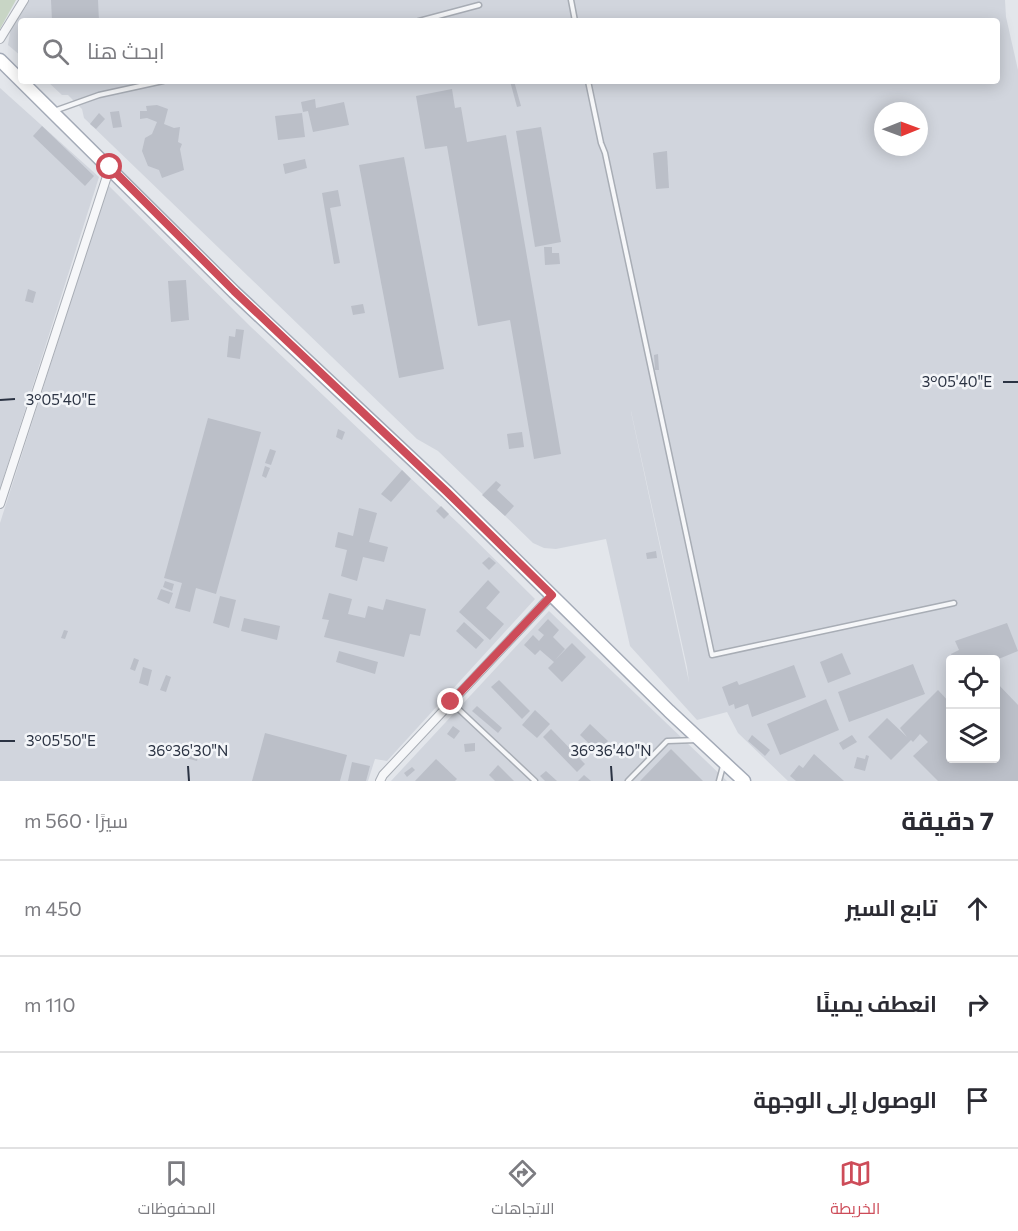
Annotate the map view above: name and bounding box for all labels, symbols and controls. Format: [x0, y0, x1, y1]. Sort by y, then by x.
search box [18, 18, 1000, 84]
icon: search [39, 35, 72, 68]
text: ابحث هنا [87, 37, 165, 64]
north arrow [874, 102, 928, 156]
route start [96, 153, 122, 179]
text: 3°05'40"E [922, 372, 992, 390]
text: 3°05'40"E [26, 390, 96, 408]
map controls [946, 655, 1000, 763]
button: locate [946, 655, 1000, 709]
route end [437, 688, 463, 714]
button: layers [946, 709, 1000, 763]
text: 3°05'50"E [26, 731, 96, 749]
text: 36°36'30"N [148, 741, 228, 759]
text: 36°36'40"N [570, 741, 652, 759]
text: 7 دقيقة [901, 804, 994, 835]
text: سيرًا · 560 m [24, 808, 128, 832]
icon: ahead [961, 892, 994, 925]
text: تابع السير [845, 894, 937, 921]
text: 450 m [24, 896, 82, 920]
icon: right [961, 988, 994, 1021]
text: انعطف يمينًا [816, 990, 937, 1017]
text: 110 m [24, 992, 75, 1016]
icon: arrive [961, 1084, 994, 1117]
text: الوصول إلى الوجهة [753, 1086, 937, 1113]
tab: المحفوظات [138, 1157, 216, 1223]
tab: الاتجاهات [491, 1157, 555, 1223]
tab: الخريطة [830, 1157, 880, 1223]

